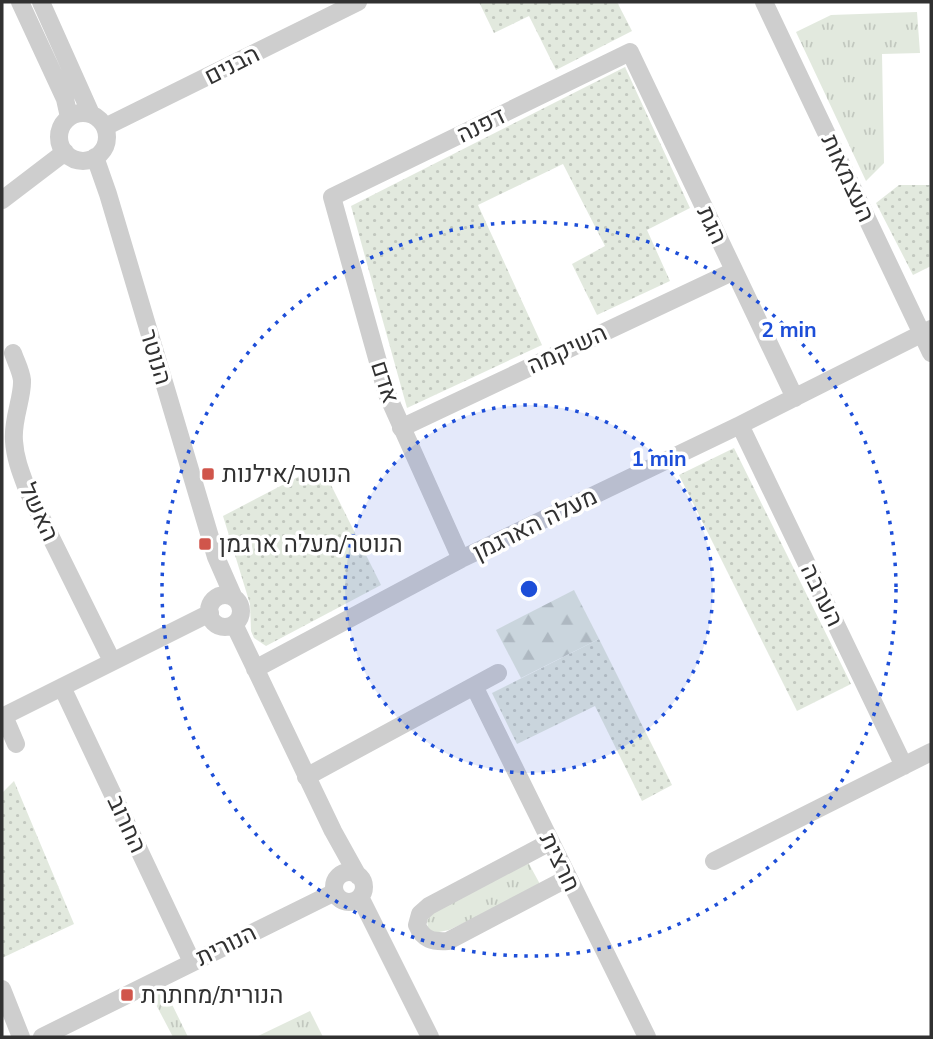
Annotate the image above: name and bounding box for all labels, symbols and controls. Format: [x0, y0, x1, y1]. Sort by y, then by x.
street label: הבנים [199, 38, 264, 91]
street label: דפנה [451, 100, 510, 149]
street label: העצמאות [815, 129, 882, 226]
street label: הגת [691, 201, 735, 248]
text: 2 min [761, 316, 817, 342]
street label: השיקמה [522, 317, 611, 380]
street label: הנוטר [134, 325, 180, 388]
street label: אדם [365, 357, 407, 407]
text: 1 min [631, 445, 687, 471]
place label: הנוטר/אילנות [222, 458, 351, 488]
marker: הנוטר/אילנות [200, 466, 216, 482]
street label: האשל [13, 478, 66, 546]
street label: מעלה הארגמן [468, 480, 602, 566]
place label: הנוטר/מעלה ארגמן [219, 528, 403, 558]
marker: הנוטר/מעלה ארגמן [197, 536, 213, 552]
street label: הערבה [795, 558, 851, 631]
centre of rings [517, 577, 541, 601]
street label: החרוב [102, 790, 154, 857]
street label: חרצית [534, 827, 588, 896]
street label: הנורית [190, 917, 261, 972]
place label: הנורית/מחתרת [141, 979, 283, 1009]
marker: הנורית/מחתרת [119, 987, 135, 1003]

